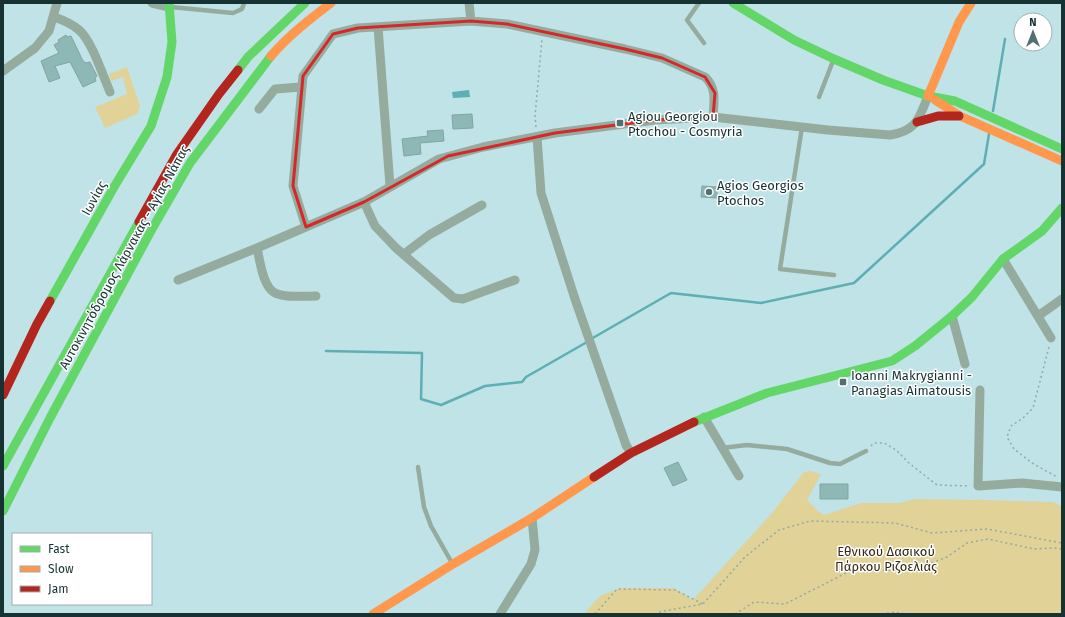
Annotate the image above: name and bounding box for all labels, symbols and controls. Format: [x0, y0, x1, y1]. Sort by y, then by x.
north arrow [1013, 12, 1053, 52]
text: N [1029, 16, 1037, 29]
place label: Agiou Georgiou Ptochou - Cosmyria [628, 109, 743, 139]
marker: Agiou Georgiou Ptochou - Cosmyria [615, 118, 625, 128]
street label: Αυτοκινητόδρομος Λάρνακας - Αγίας Νάπας [56, 142, 192, 372]
street label: Ιωνίας [78, 178, 110, 218]
place label: Agios Georgios Ptochos [717, 178, 804, 208]
marker: Agios Georgios Ptochos [704, 187, 714, 197]
place label: Ioanni Makrygianni - Panagias Aimatousis [851, 368, 972, 398]
marker: Ioanni Makrygianni - Panagias Aimatousis [838, 377, 848, 387]
legend [12, 533, 152, 605]
text: Fast [48, 542, 70, 556]
park label: Εθνικού Δασικού Πάρκου Ριζοελιάς [835, 544, 937, 574]
text: Slow [48, 562, 74, 576]
text: Jam [48, 582, 68, 596]

